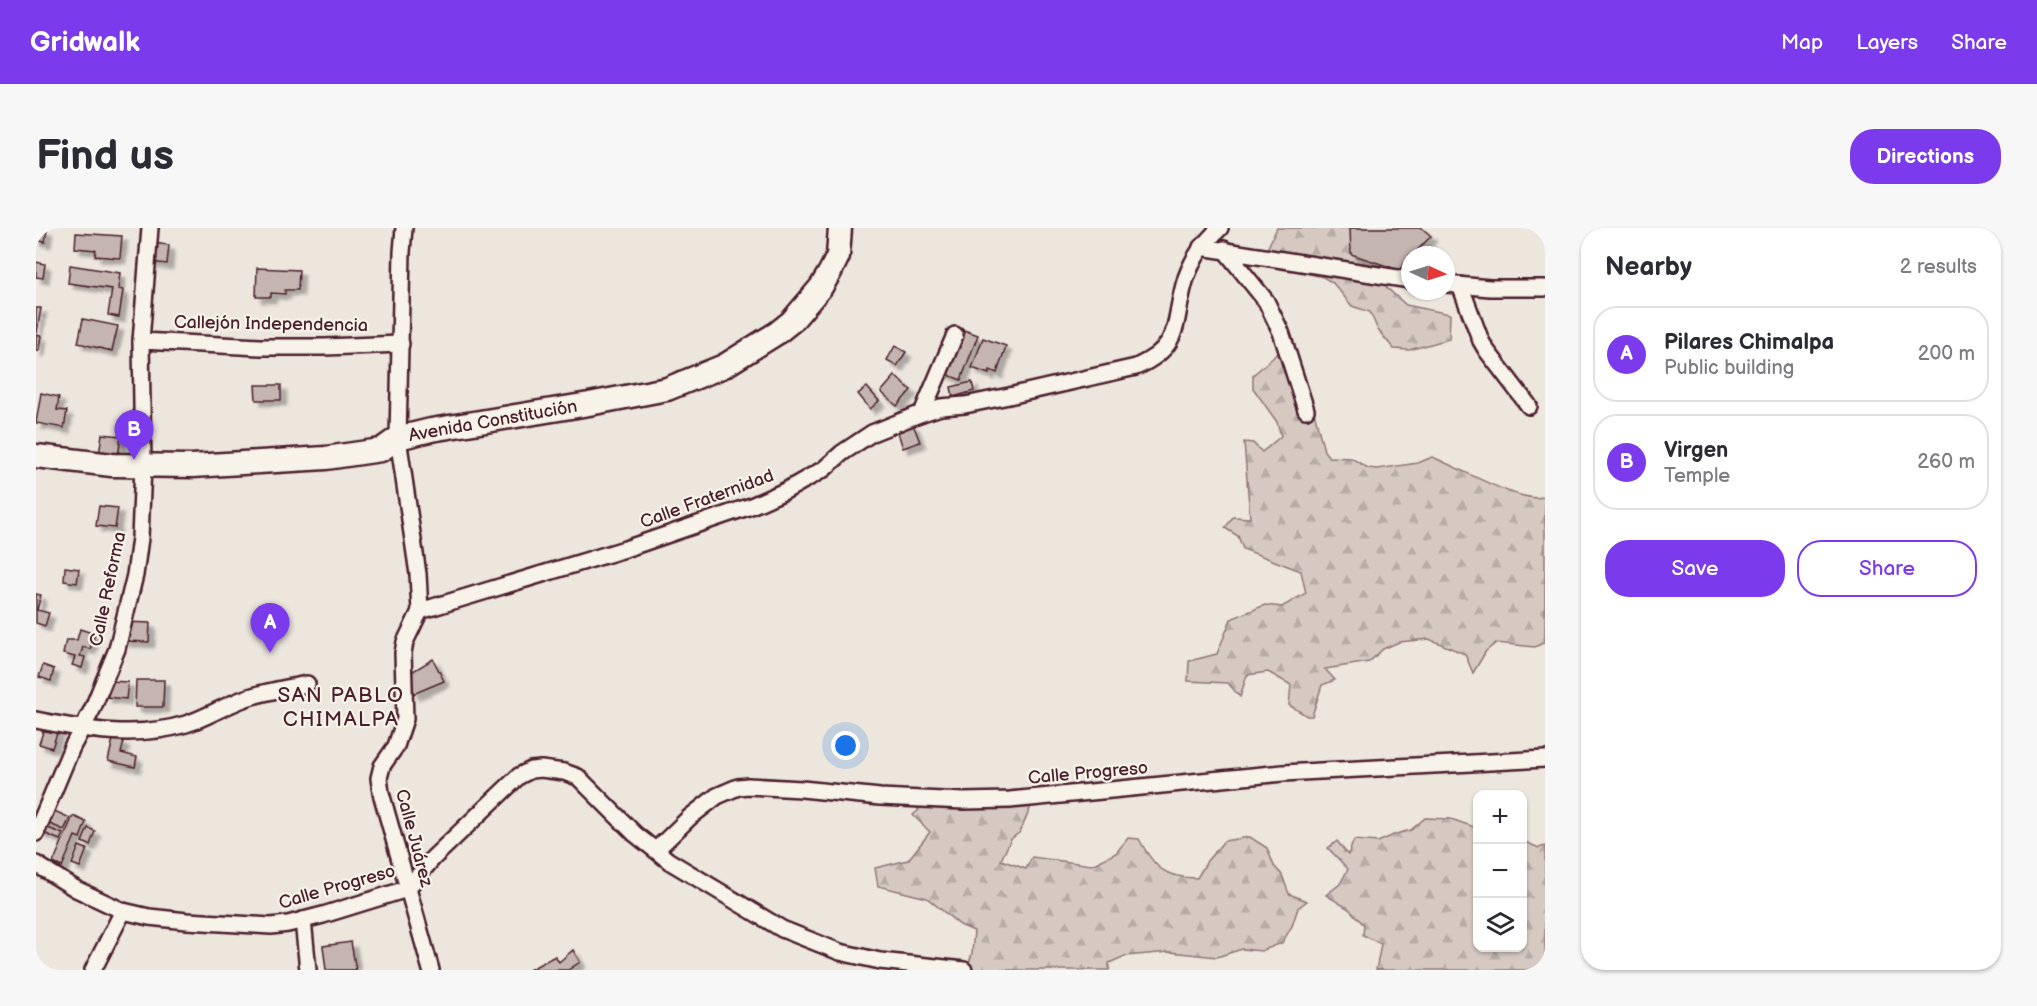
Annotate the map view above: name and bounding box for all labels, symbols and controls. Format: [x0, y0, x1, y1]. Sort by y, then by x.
text: Gridwalk [30, 26, 140, 59]
text: Map [1781, 30, 1823, 55]
text: Layers [1856, 30, 1918, 55]
text: Share [1951, 30, 2007, 55]
button: Directions [1850, 129, 2001, 184]
text: Find us [36, 131, 174, 182]
north arrow [1401, 246, 1455, 300]
text: Nearby [1605, 252, 1692, 283]
text: 2 results [1900, 255, 1977, 279]
street label: Callejón Independencia [174, 312, 368, 336]
text: Pilares Chimalpa [1664, 329, 1834, 356]
text: A [1620, 342, 1633, 366]
text: 200 m [1918, 342, 1975, 366]
text: Public building [1664, 356, 1794, 380]
street label: Avenida Constitución [407, 396, 579, 446]
pin: B [114, 410, 154, 460]
text: Virgen [1664, 437, 1728, 464]
text: B [1619, 450, 1634, 474]
text: 260 m [1917, 450, 1975, 474]
text: Temple [1664, 464, 1730, 488]
street label: Calle Fraternidad [637, 465, 777, 533]
street label: Calle Reforma [86, 530, 130, 648]
button: Save [1605, 540, 1785, 597]
button: Share [1797, 540, 1977, 597]
pin: A [250, 604, 290, 653]
district label: SAN PABLO CHIMALPA [277, 683, 405, 732]
your location [831, 731, 860, 760]
street label: Calle Progreso [1027, 757, 1149, 789]
street label: Calle Juárez [391, 787, 437, 890]
map controls [1473, 790, 1527, 952]
button: + [1473, 790, 1527, 844]
button: − [1473, 844, 1527, 898]
street label: Calle Progreso [276, 860, 398, 914]
button: layers [1473, 898, 1527, 952]

